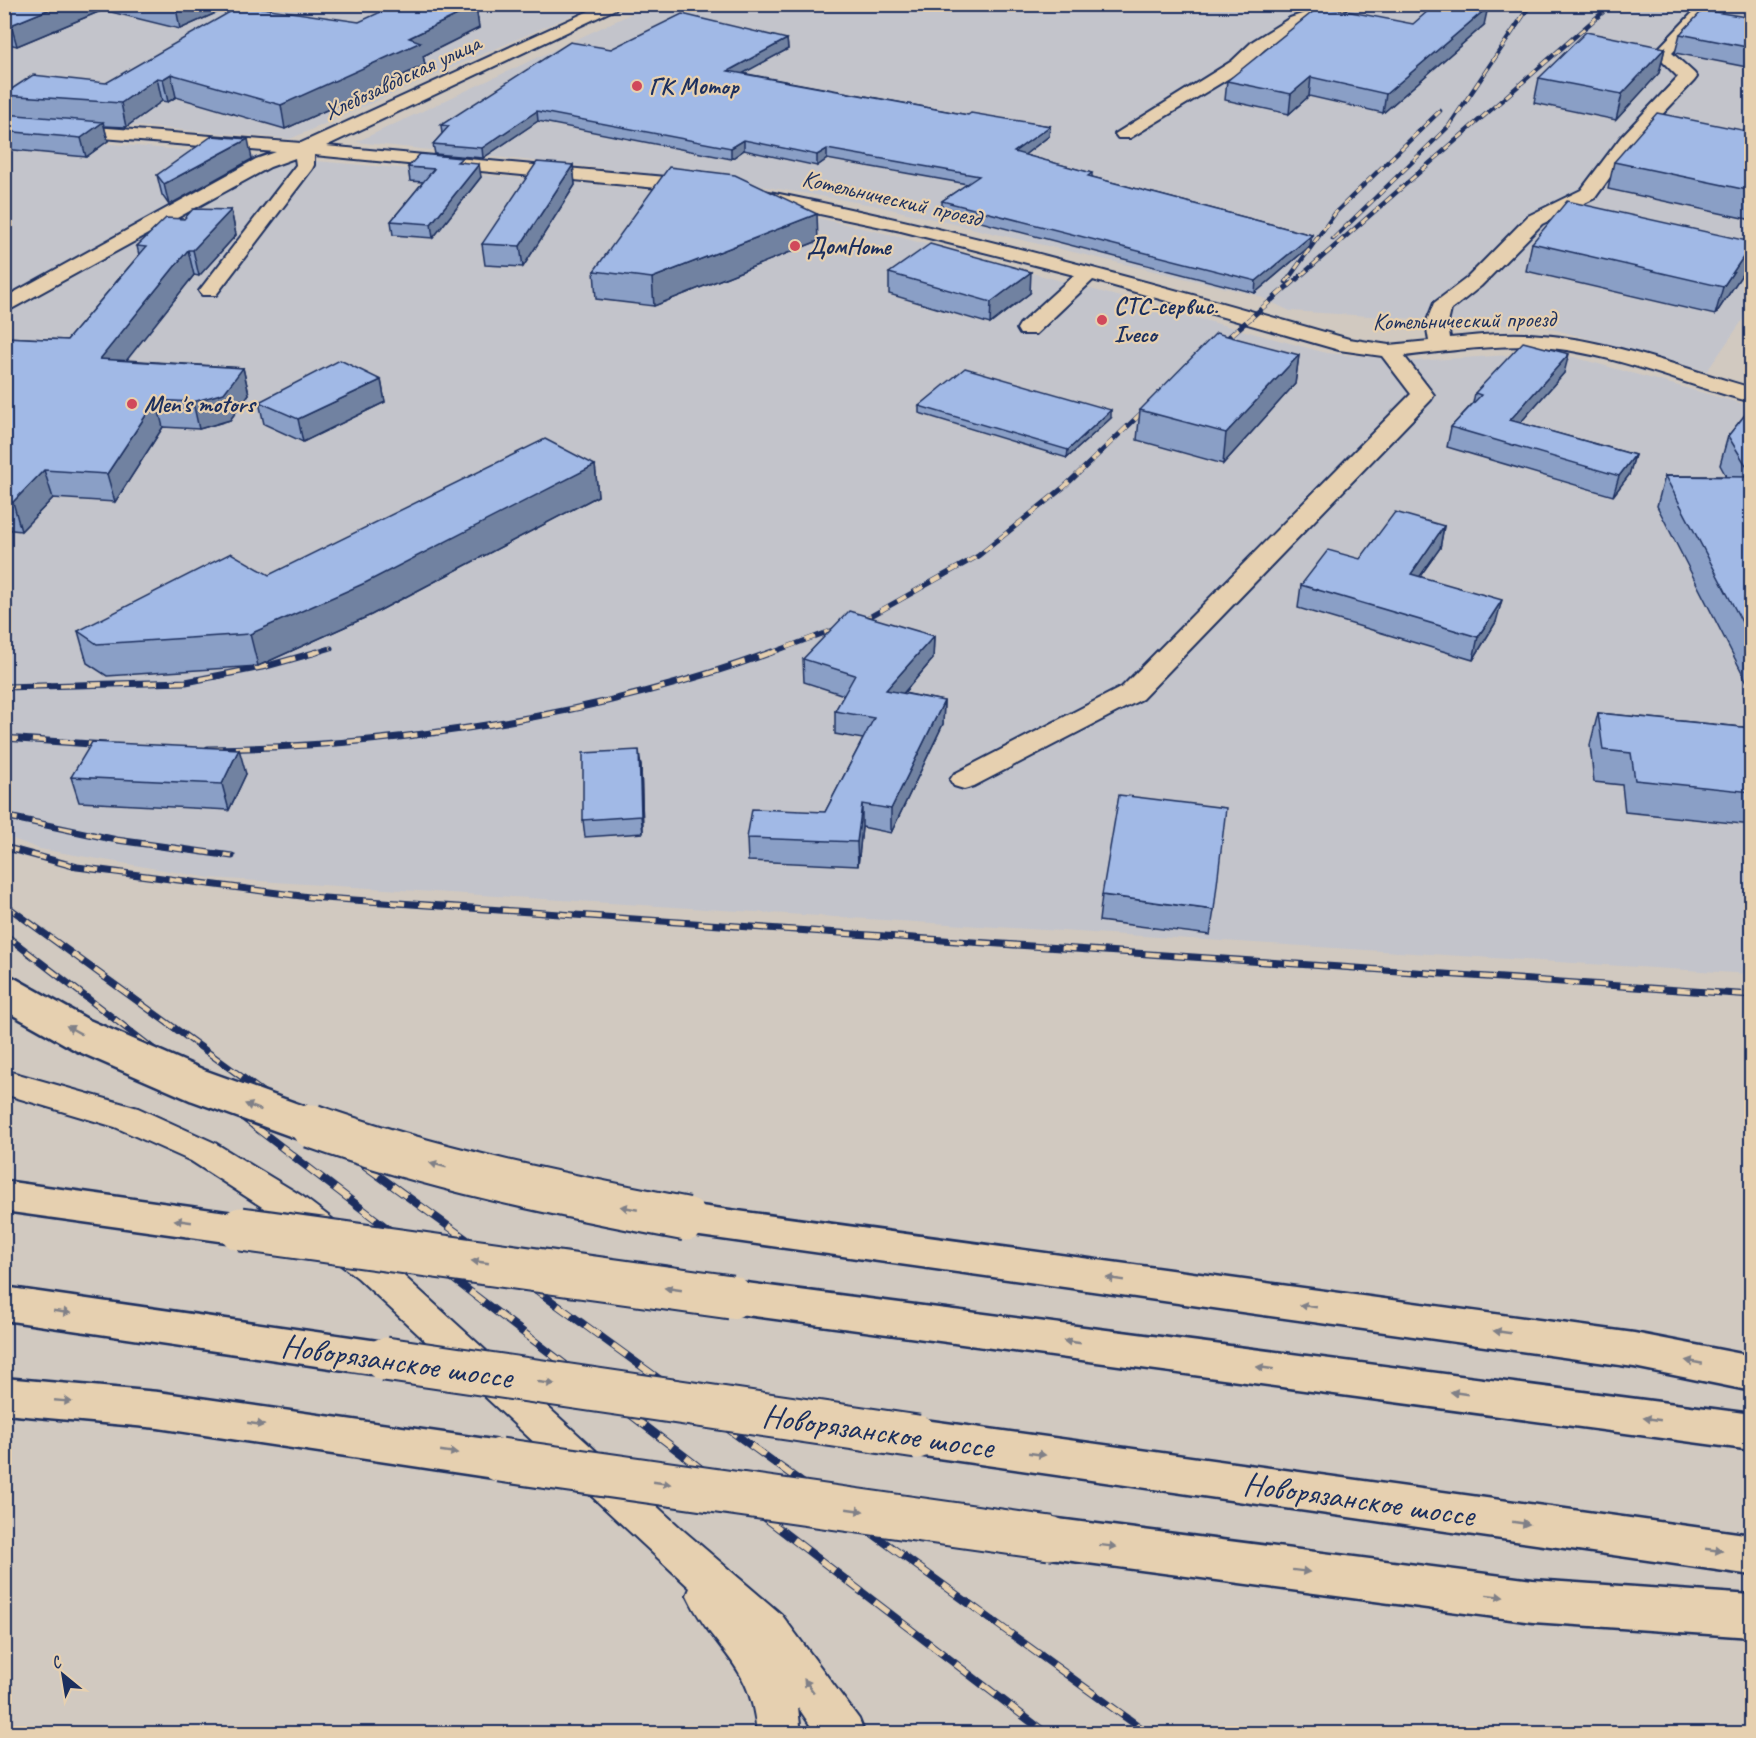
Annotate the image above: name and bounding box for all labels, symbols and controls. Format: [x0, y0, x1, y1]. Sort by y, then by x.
street label: Хлебозаводская улица [319, 27, 487, 126]
place label: ГК Мотор [649, 71, 741, 101]
marker: ГК Мотор [630, 79, 644, 93]
street label: Котельнический проезд [799, 163, 987, 234]
place label: ДомHome [807, 231, 893, 261]
marker: ДомHome [788, 239, 802, 253]
place label: СТС-сервис. Iveco [1114, 291, 1219, 349]
street label: Котельнический проезд [1372, 303, 1558, 337]
marker: СТС-сервис. Iveco [1095, 313, 1109, 327]
place label: Men's motors [144, 389, 257, 419]
marker: Men's motors [125, 397, 139, 411]
one-way arrow [65, 1025, 82, 1035]
one-way arrow [243, 1101, 261, 1111]
one-way arrow [429, 1160, 448, 1170]
one-way arrow [619, 1203, 638, 1212]
one-way arrow [173, 1216, 192, 1225]
one-way arrow [470, 1257, 489, 1266]
one-way arrow [1106, 1274, 1125, 1284]
one-way arrow [663, 1284, 682, 1293]
one-way arrow [1299, 1301, 1318, 1310]
one-way arrow [53, 1307, 72, 1316]
street label: Новорязанское шоссе [279, 1324, 517, 1398]
one-way arrow [1492, 1328, 1511, 1337]
one-way arrow [1062, 1337, 1081, 1347]
one-way arrow [1684, 1357, 1703, 1366]
one-way arrow [1256, 1363, 1275, 1372]
one-way arrow [537, 1378, 556, 1387]
one-way arrow [1449, 1389, 1468, 1398]
street label: Новорязанское шоссе [760, 1394, 998, 1468]
one-way arrow [53, 1396, 72, 1406]
one-way arrow [1642, 1415, 1661, 1424]
one-way arrow [247, 1420, 266, 1429]
one-way arrow [440, 1448, 459, 1457]
one-way arrow [1027, 1449, 1046, 1458]
street label: Новорязанское шоссе [1241, 1462, 1479, 1536]
one-way arrow [652, 1478, 671, 1487]
one-way arrow [845, 1506, 864, 1515]
one-way arrow [1512, 1518, 1531, 1527]
one-way arrow [1098, 1541, 1117, 1550]
one-way arrow [1705, 1545, 1724, 1554]
one-way arrow [1292, 1566, 1311, 1576]
one-way arrow [1485, 1591, 1504, 1601]
north arrow [33, 1645, 93, 1705]
text: С [48, 1651, 66, 1674]
one-way arrow [803, 1679, 815, 1694]

